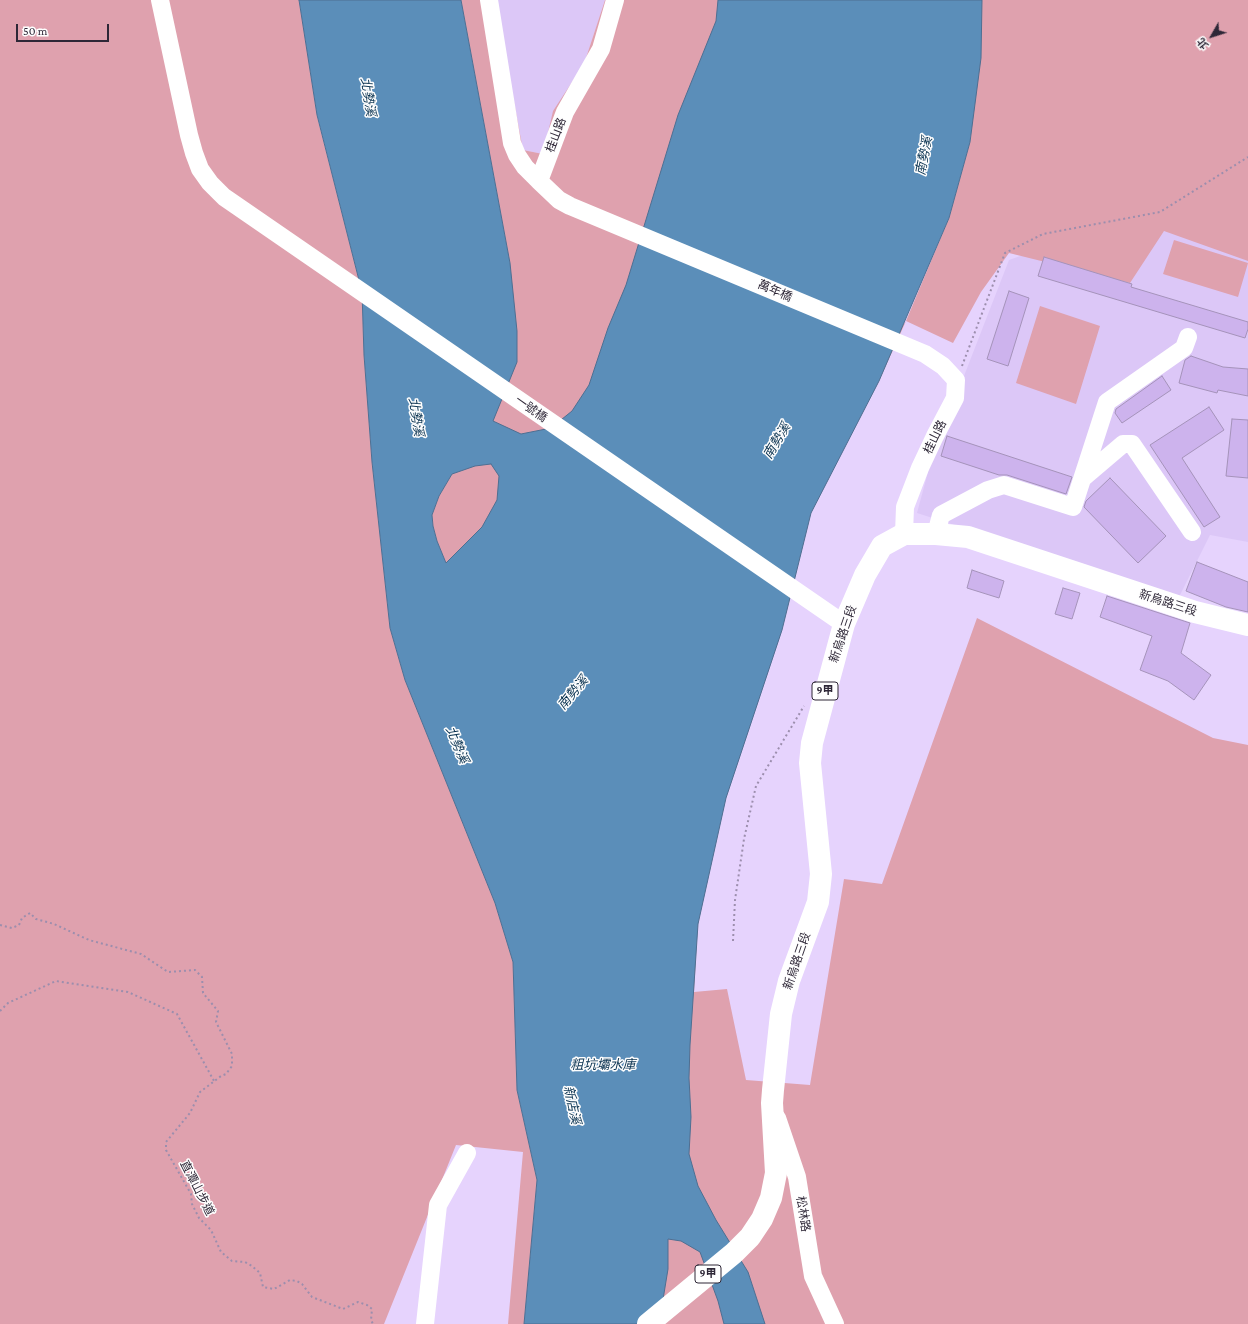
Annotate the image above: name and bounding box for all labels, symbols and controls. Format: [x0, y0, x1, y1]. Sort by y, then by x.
scale bar [18, 16, 111, 42]
north arrow [1192, 16, 1232, 56]
text: 50 m [23, 24, 47, 38]
text: 北 [1195, 36, 1211, 52]
water label: 北勢溪 [357, 77, 379, 117]
street label: 桂山路 [543, 116, 569, 154]
water label: 南勢溪 [913, 135, 935, 177]
street label: 萬年橋 [756, 277, 794, 305]
street label: 一號橋 [512, 393, 550, 425]
water label: 北勢溪 [405, 397, 427, 437]
street label: 桂山路 [921, 418, 949, 456]
water label: 南勢溪 [760, 420, 794, 462]
street label: 新烏路三段 [1137, 587, 1199, 619]
street label: 新烏路三段 [826, 603, 860, 665]
water label: 南勢溪 [554, 673, 592, 713]
road number: 9甲 [812, 682, 838, 700]
water label: 北勢溪 [442, 724, 472, 766]
street label: 新烏路三段 [780, 930, 814, 992]
water label: 粗坑壩水庫 [571, 1057, 635, 1073]
water label: 新店溪 [560, 1084, 584, 1126]
street label: 直潭山步道 [177, 1158, 217, 1218]
street label: 松林路 [793, 1195, 813, 1233]
road number: 9甲 [695, 1265, 721, 1283]

